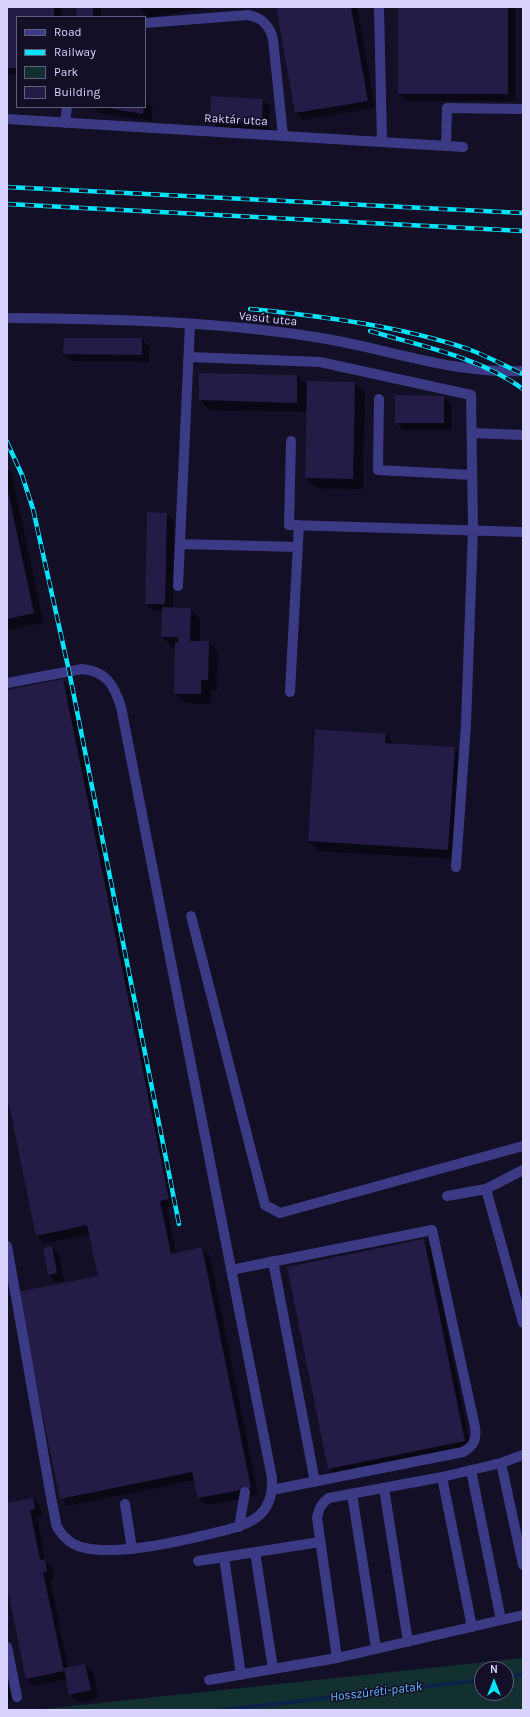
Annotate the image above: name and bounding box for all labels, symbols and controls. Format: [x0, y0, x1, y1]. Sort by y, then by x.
legend [16, 16, 146, 108]
text: Road [54, 25, 82, 39]
text: Railway [54, 45, 96, 59]
text: Park [54, 65, 78, 79]
text: Building [54, 85, 100, 99]
street label: Raktár utca [204, 111, 268, 129]
street label: Vasút utca [238, 309, 298, 329]
north arrow [474, 1661, 514, 1701]
text: N [490, 1663, 498, 1676]
water label: Hosszúréti-patak [329, 1679, 423, 1705]

